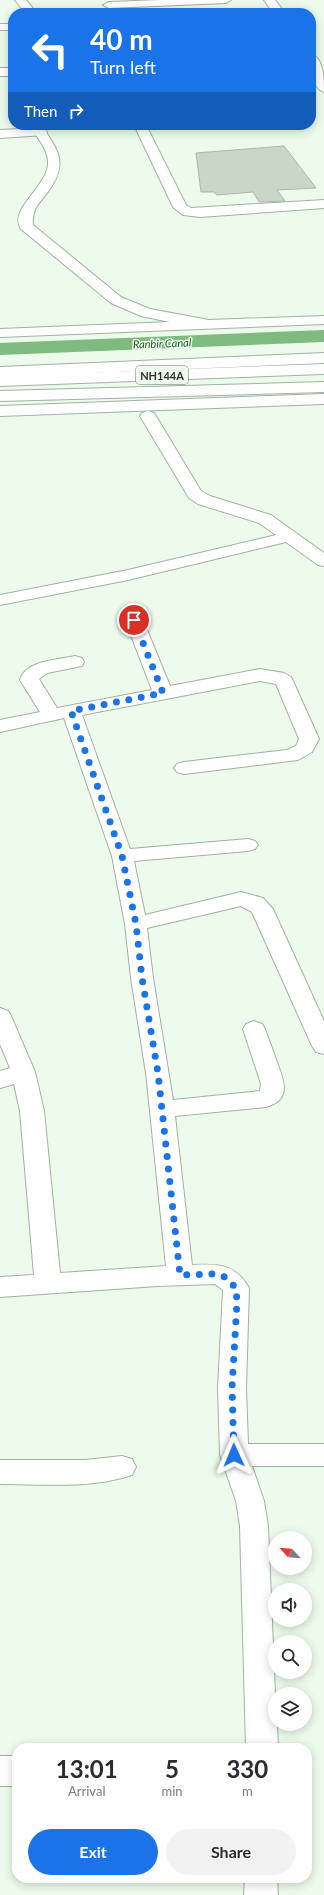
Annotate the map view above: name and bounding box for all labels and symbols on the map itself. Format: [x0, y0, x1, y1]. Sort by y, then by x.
water label: Ranbir Canal [133, 335, 192, 351]
road number: NH144A [136, 366, 188, 384]
pin [117, 603, 151, 637]
position arrow [213, 1434, 255, 1476]
north arrow [268, 1531, 312, 1575]

